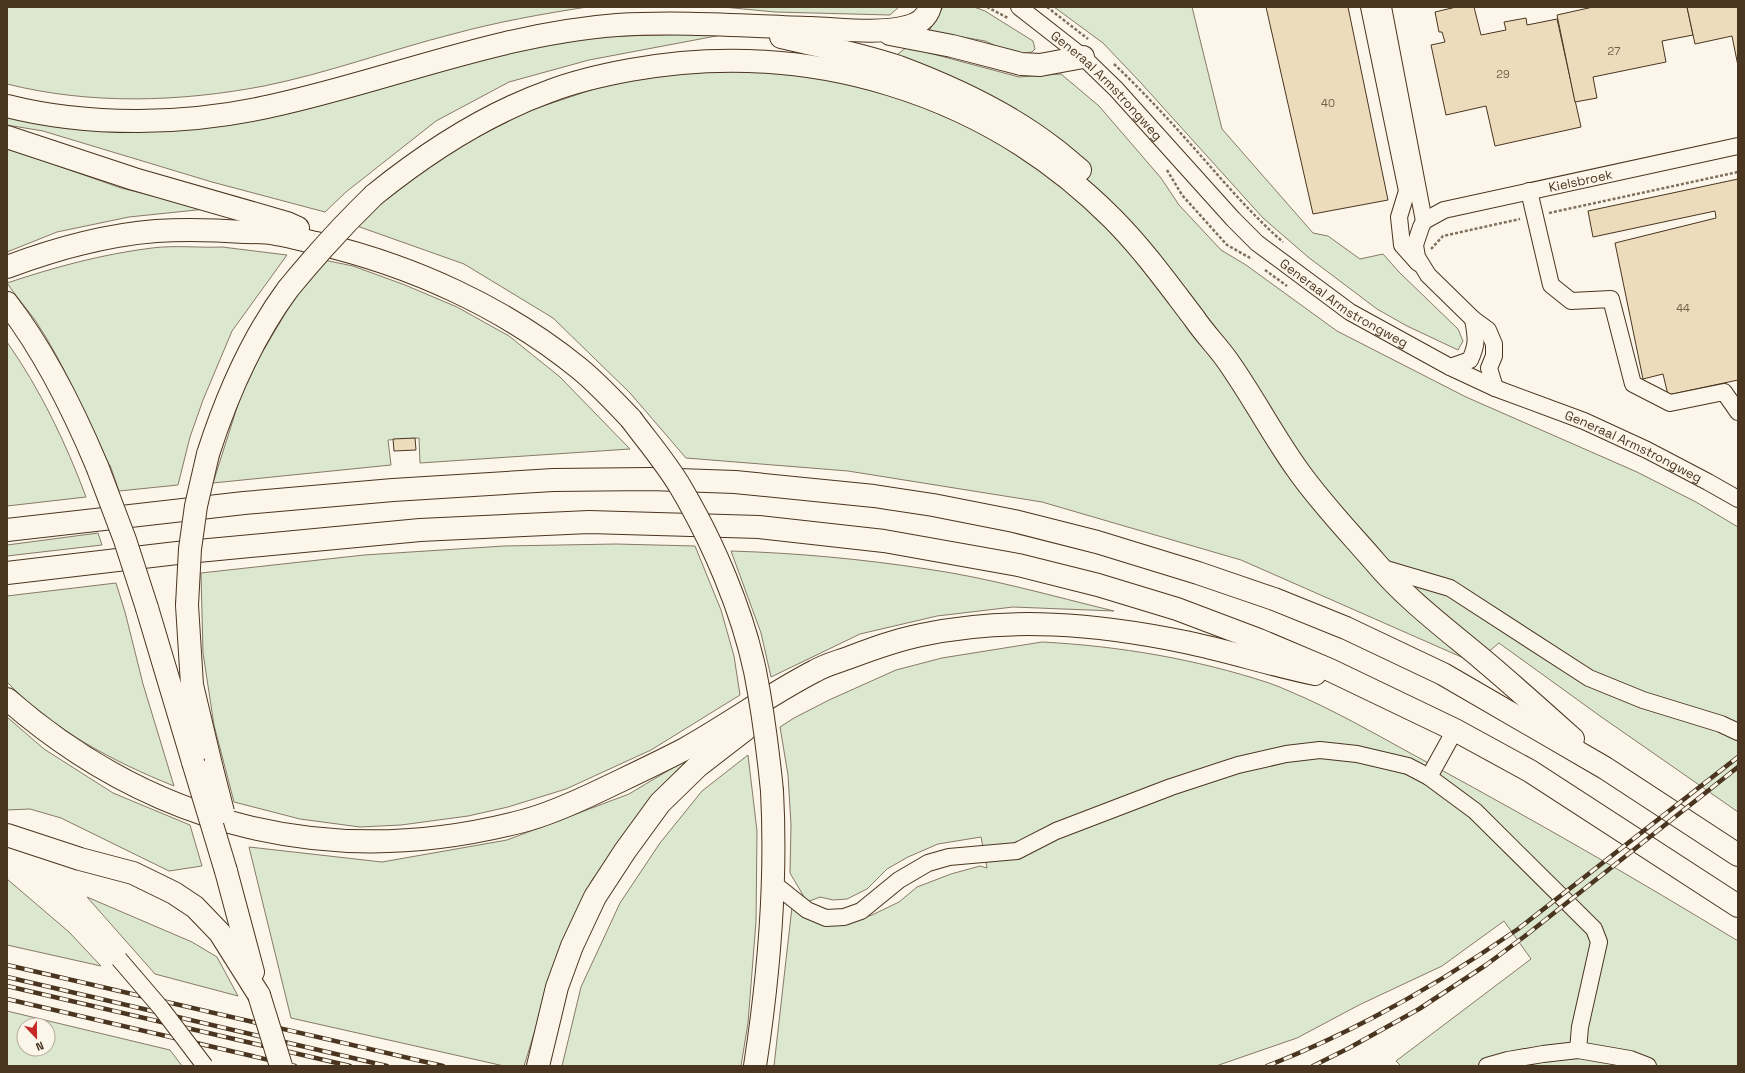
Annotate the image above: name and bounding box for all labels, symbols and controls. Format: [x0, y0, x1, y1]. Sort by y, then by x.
street label: Generaal Armstrongweg [1047, 27, 1166, 144]
house number: 27 [1608, 44, 1620, 58]
house number: 29 [1496, 67, 1510, 81]
house number: 40 [1321, 96, 1335, 110]
street label: Kielsbroek [1547, 165, 1614, 195]
street label: Generaal Armstrongweg [1277, 255, 1411, 351]
house number: 44 [1676, 301, 1690, 315]
street label: Generaal Armstrongweg [1563, 406, 1705, 486]
north arrow [16, 1017, 56, 1057]
text: N [34, 1038, 46, 1054]

